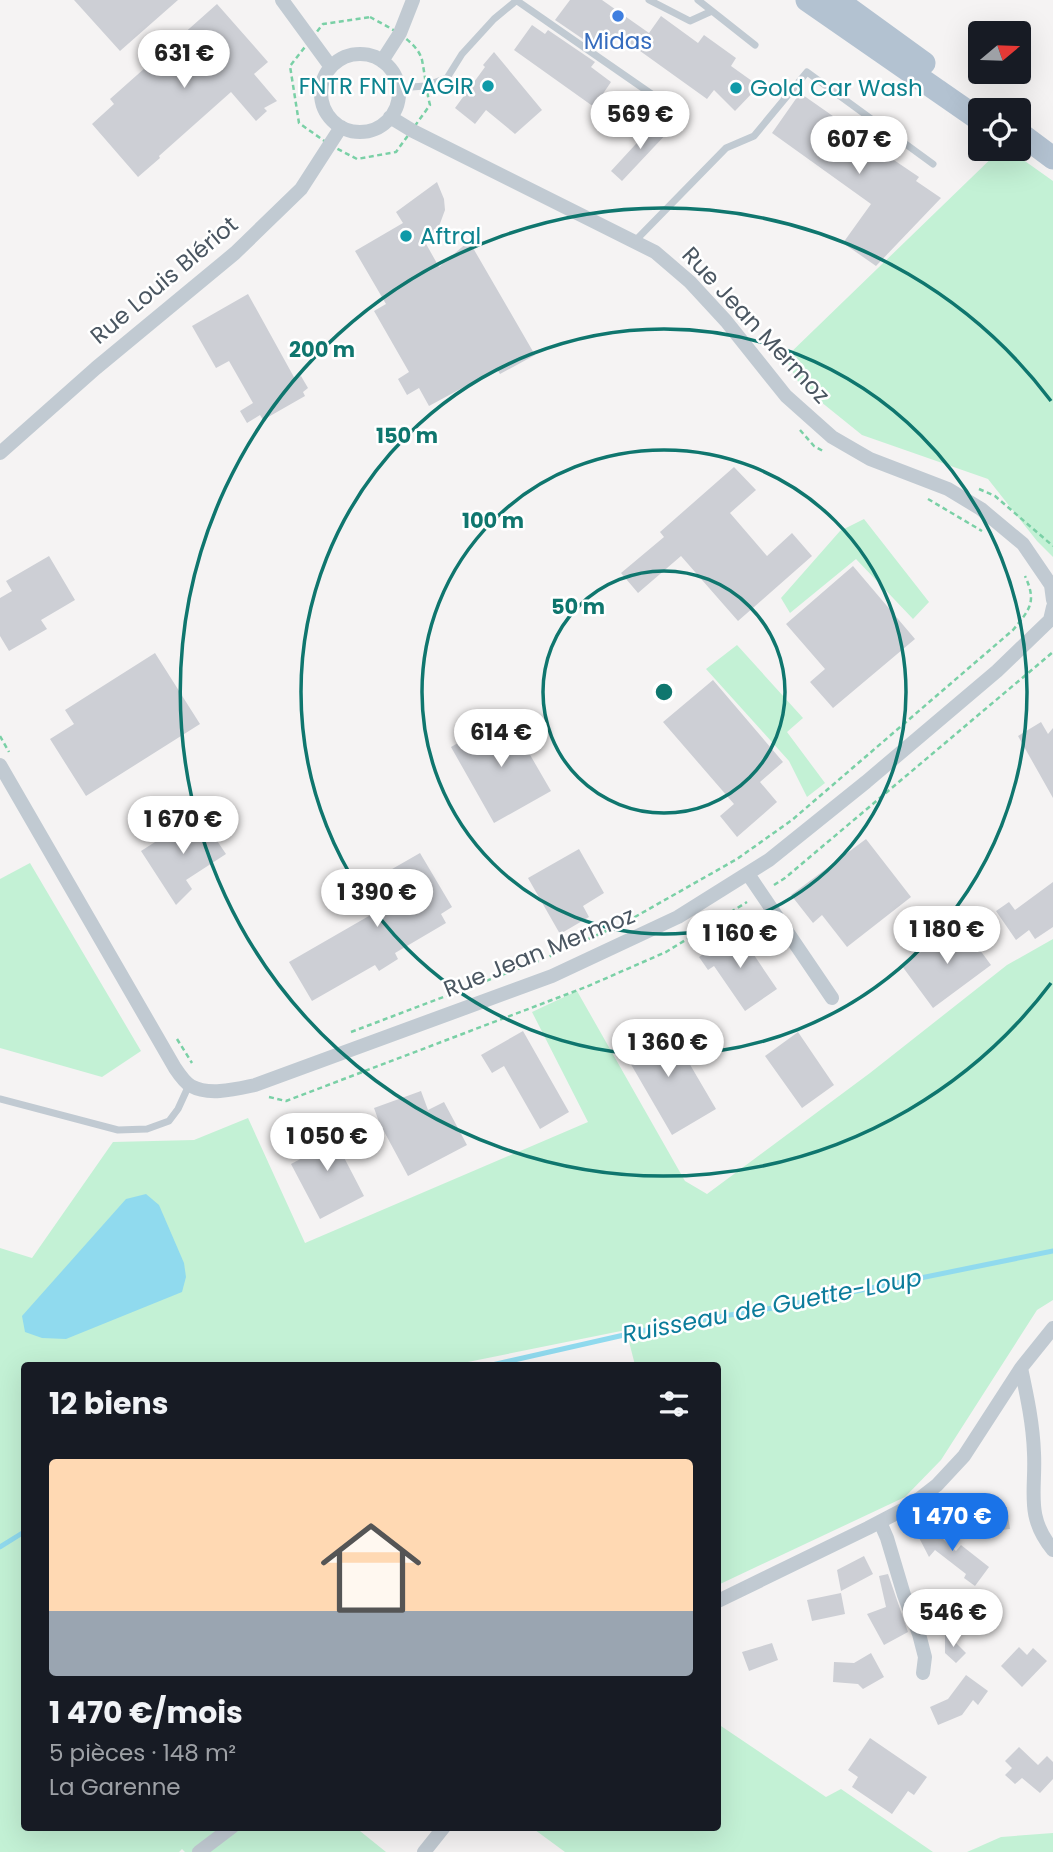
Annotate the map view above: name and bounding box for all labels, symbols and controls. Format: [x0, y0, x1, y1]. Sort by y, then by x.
marker: Midas [610, 8, 626, 24]
north arrow [968, 21, 1031, 84]
map controls [968, 21, 1031, 161]
place label: Midas [584, 25, 652, 57]
pin: 631 € [135, 31, 233, 90]
text: 631 € [154, 37, 214, 69]
place label: FNTR FNTV AGIR [299, 70, 474, 102]
place label: Gold Car Wash [750, 72, 923, 104]
marker: FNTR FNTV AGIR [480, 78, 496, 94]
marker: Gold Car Wash [728, 80, 744, 96]
pin: 569 € [591, 92, 689, 151]
text: 569 € [607, 98, 673, 130]
button: locate [968, 98, 1031, 161]
pin: 607 € [810, 116, 908, 176]
text: 607 € [826, 123, 892, 155]
street label: Rue Louis Blériot [83, 209, 245, 351]
place label: Aftral [420, 220, 481, 252]
marker: Aftral [398, 228, 414, 244]
street label: Rue Jean Mermoz [675, 240, 837, 410]
text: 200 m [289, 335, 355, 364]
text: 150 m [376, 421, 438, 450]
text: 100 m [462, 506, 524, 535]
text: 50 m [551, 592, 605, 621]
centre of rings [652, 680, 676, 704]
pin: 614 € [452, 710, 550, 769]
text: 614 € [470, 716, 532, 748]
pin: 1 670 € [118, 796, 248, 856]
text: 1 670 € [144, 803, 222, 835]
pin: 1 390 € [312, 870, 442, 929]
text: 1 390 € [337, 876, 417, 908]
street label: Rue Jean Mermoz [439, 899, 639, 1005]
pin: 1 180 € [882, 906, 1012, 966]
pin: 1 160 € [675, 911, 805, 970]
text: 1 180 € [909, 913, 985, 945]
text: 1 160 € [702, 917, 778, 949]
pin: 1 360 € [603, 1020, 733, 1079]
text: 1 360 € [628, 1026, 708, 1058]
pin: 1 050 € [262, 1114, 392, 1173]
text: 1 050 € [286, 1120, 368, 1152]
water label: Ruisseau de Guette-Loup [619, 1260, 925, 1351]
text: 12 biens [49, 1382, 168, 1425]
icon: filters [655, 1385, 693, 1423]
pin: 1 470 € [887, 1494, 1017, 1553]
text: 1 470 € [912, 1500, 992, 1532]
icon: home [308, 1505, 434, 1631]
pin: 546 € [904, 1590, 1002, 1649]
text: 546 € [919, 1596, 987, 1628]
text: 1 470 €/mois [49, 1691, 243, 1734]
text: 5 pièces · 148 m² [49, 1737, 236, 1769]
text: La Garenne [49, 1771, 181, 1803]

